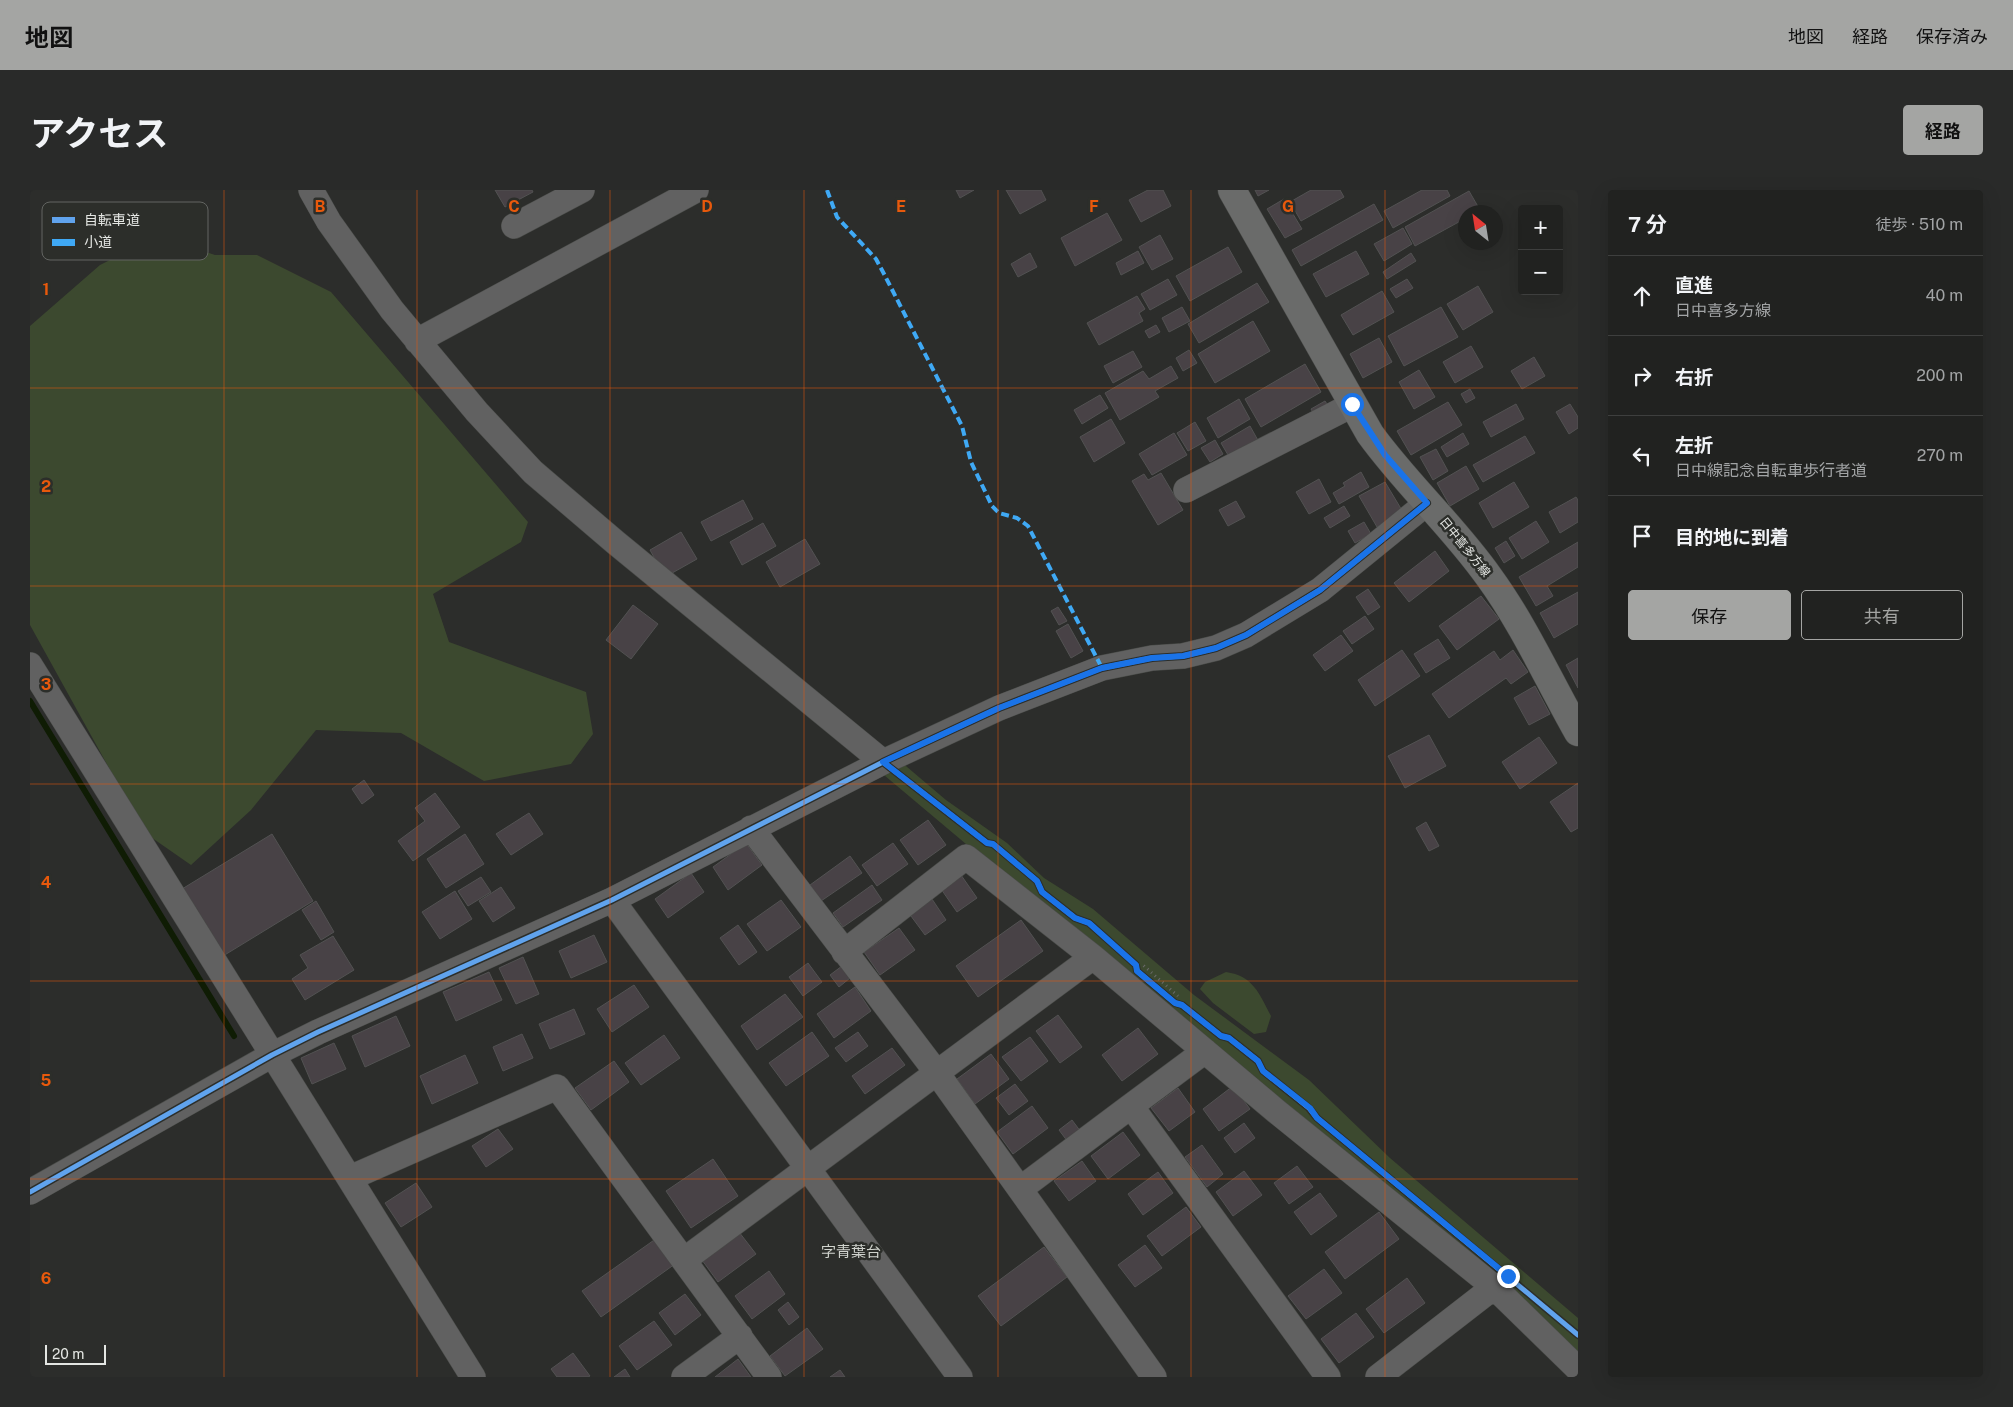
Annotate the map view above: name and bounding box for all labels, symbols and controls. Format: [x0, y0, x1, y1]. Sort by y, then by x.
text: 地図 [25, 23, 73, 51]
text: 地図 [1788, 26, 1824, 47]
text: 経路 [1852, 26, 1888, 47]
text: 保存済み [1916, 26, 1988, 47]
button: 経路 [1903, 105, 1983, 155]
text: アクセス [30, 113, 168, 154]
text: B [315, 197, 326, 216]
text: C [508, 197, 520, 216]
text: D [701, 197, 713, 216]
text: E [896, 197, 906, 216]
text: F [1089, 197, 1099, 216]
text: G [1282, 197, 1294, 216]
legend [42, 202, 208, 260]
north arrow [1458, 205, 1503, 250]
map controls [1518, 205, 1563, 295]
button: + [1518, 205, 1563, 250]
text: 自転車道 [84, 212, 140, 228]
text: 7 分 [1628, 212, 1667, 237]
text: 徒歩 · 510 m [1875, 215, 1963, 234]
text: 小道 [84, 234, 112, 250]
button: − [1518, 250, 1563, 295]
text: 直進 [1675, 274, 1713, 296]
text: 1 [43, 280, 49, 299]
icon: ahead [1628, 282, 1656, 310]
text: 40 m [1925, 286, 1963, 305]
text: 日中喜多方線 [1675, 301, 1771, 320]
icon: right [1628, 362, 1656, 390]
text: 右折 [1675, 366, 1713, 388]
text: 200 m [1916, 366, 1963, 385]
route start [1341, 393, 1364, 416]
text: 左折 [1675, 434, 1713, 456]
icon: left [1628, 442, 1656, 470]
text: 270 m [1917, 446, 1963, 465]
text: 日中線記念自転車歩行者道 [1675, 461, 1867, 480]
text: 2 [41, 477, 51, 496]
street label: 日中喜多方線 [1437, 515, 1493, 579]
icon: arrive [1628, 522, 1656, 550]
text: 目的地に到着 [1675, 526, 1789, 548]
button: 保存 [1628, 590, 1791, 640]
button: 共有 [1801, 590, 1963, 640]
text: 3 [41, 675, 51, 694]
text: 4 [41, 873, 52, 892]
text: 5 [41, 1071, 52, 1090]
district label: 字青葉台 [821, 1243, 881, 1260]
route end [1497, 1265, 1520, 1288]
text: 6 [41, 1269, 51, 1288]
scale bar [45, 1342, 106, 1365]
text: 20 m [52, 1346, 84, 1362]

